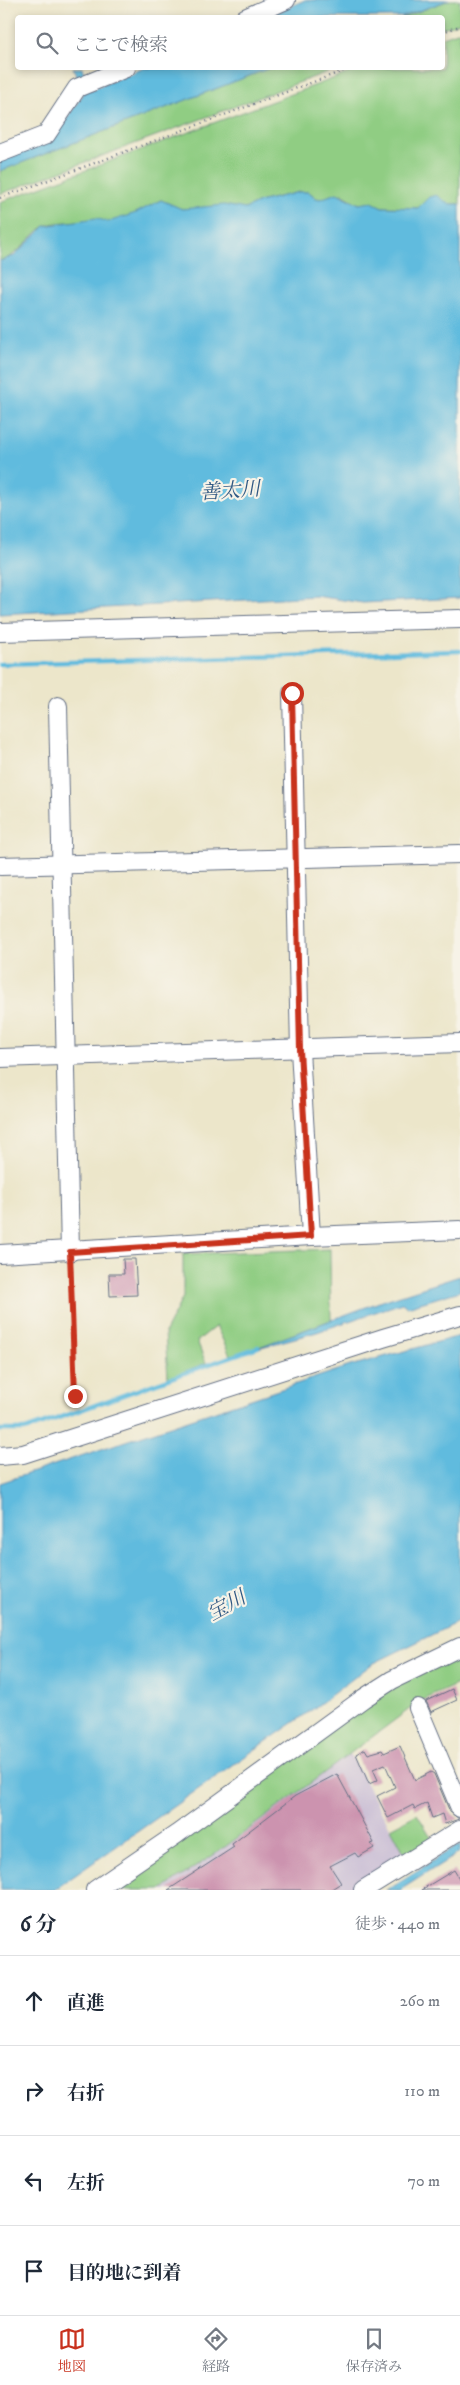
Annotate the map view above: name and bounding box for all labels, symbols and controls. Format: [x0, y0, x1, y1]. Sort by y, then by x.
search box [15, 15, 445, 70]
icon: search [33, 29, 61, 57]
text: ここで検索 [73, 34, 168, 57]
water label: 善太川 [199, 477, 263, 506]
route start [281, 682, 304, 705]
route end [64, 1385, 87, 1408]
water label: 宝川 [203, 1585, 252, 1627]
text: 6 分 [20, 1912, 56, 1938]
text: 徒歩 · 440 m [355, 1914, 440, 1934]
icon: ahead [20, 1987, 48, 2015]
text: 260 m [400, 1991, 440, 2011]
text: 直進 [67, 1992, 105, 2015]
icon: right [20, 2077, 48, 2105]
text: 110 m [404, 2081, 440, 2101]
text: 右折 [67, 2082, 105, 2105]
icon: left [20, 2167, 48, 2195]
text: 70 m [408, 2171, 440, 2191]
text: 左折 [67, 2172, 105, 2195]
icon: arrive [20, 2257, 48, 2285]
text: 目的地に到着 [67, 2262, 181, 2285]
tab: 地図 [58, 2325, 86, 2376]
tab: 経路 [202, 2325, 230, 2376]
tab: 保存済み [346, 2325, 402, 2376]

